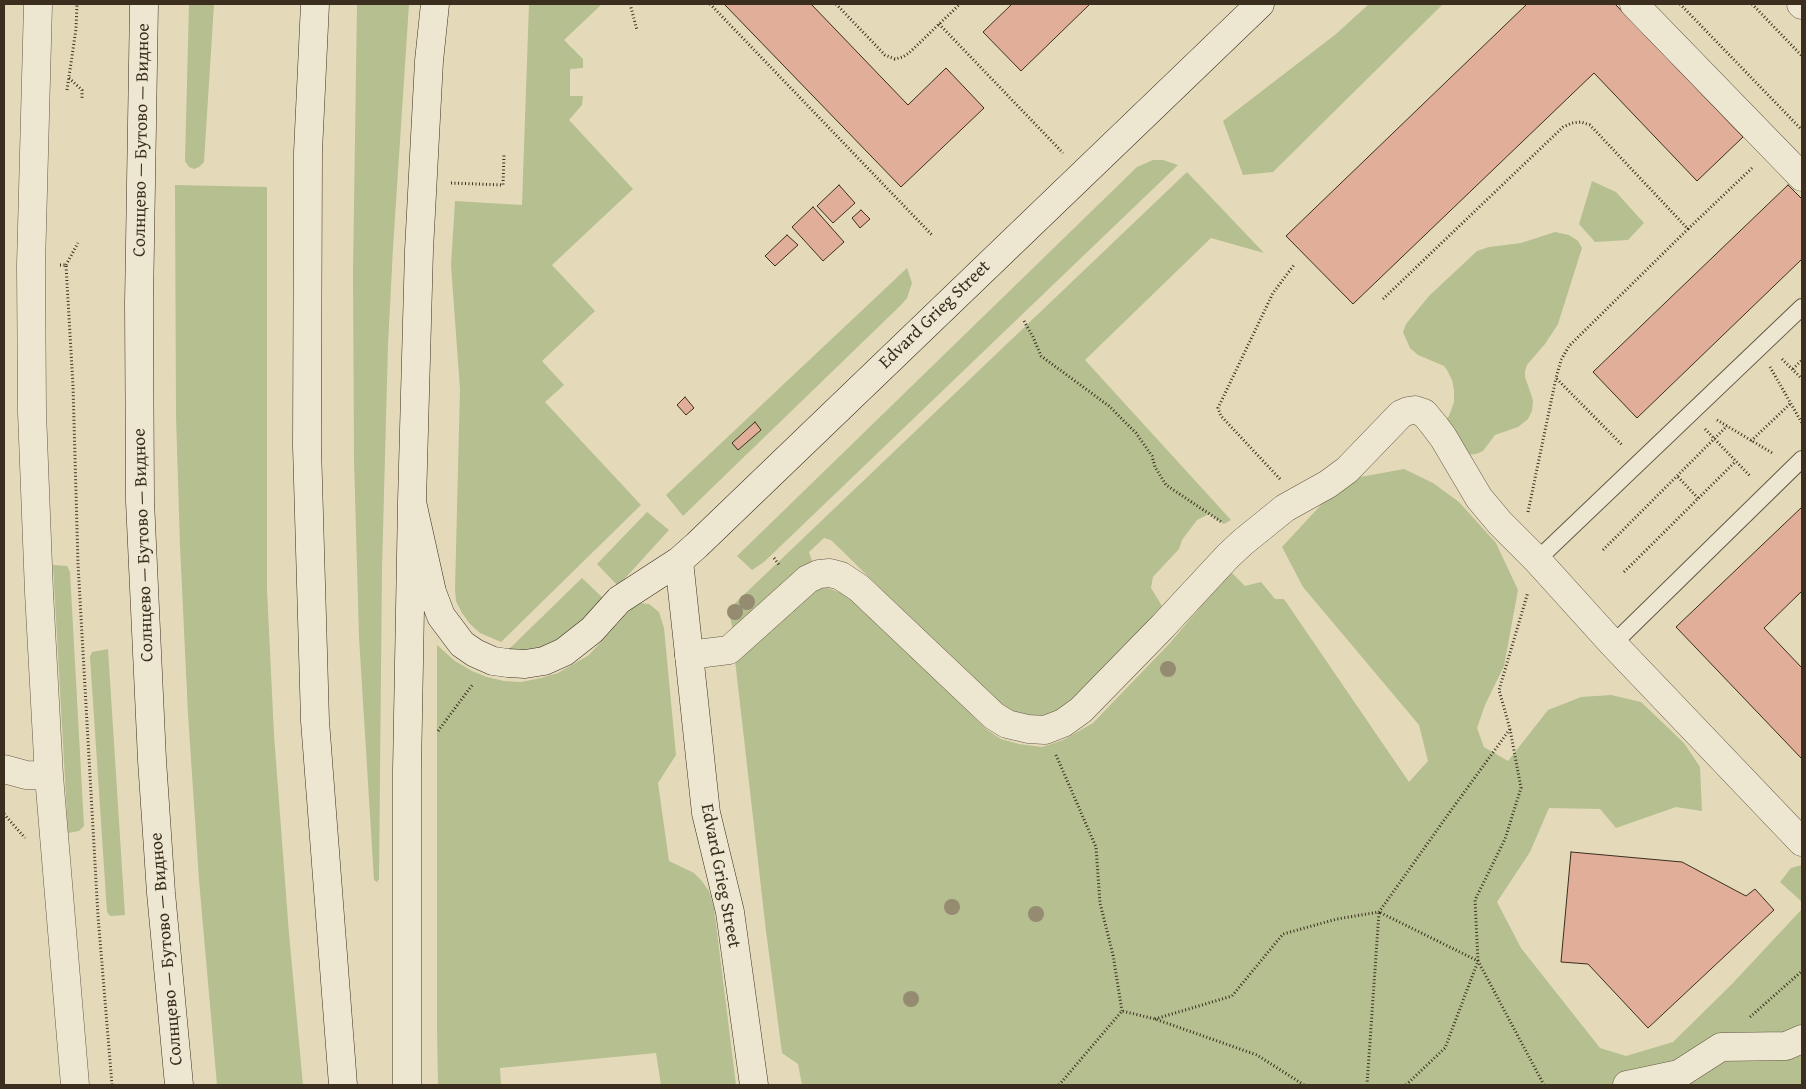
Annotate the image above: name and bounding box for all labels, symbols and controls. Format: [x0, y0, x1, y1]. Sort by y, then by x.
street label: Солнцево — Бутово — Видное [129, 23, 155, 257]
street label: Edvard Grieg Street [875, 256, 995, 374]
street label: Солнцево — Бутово — Видное [129, 428, 159, 662]
street label: Edvard Grieg Street [695, 802, 745, 950]
street label: Солнцево — Бутово — Видное [146, 832, 188, 1066]

